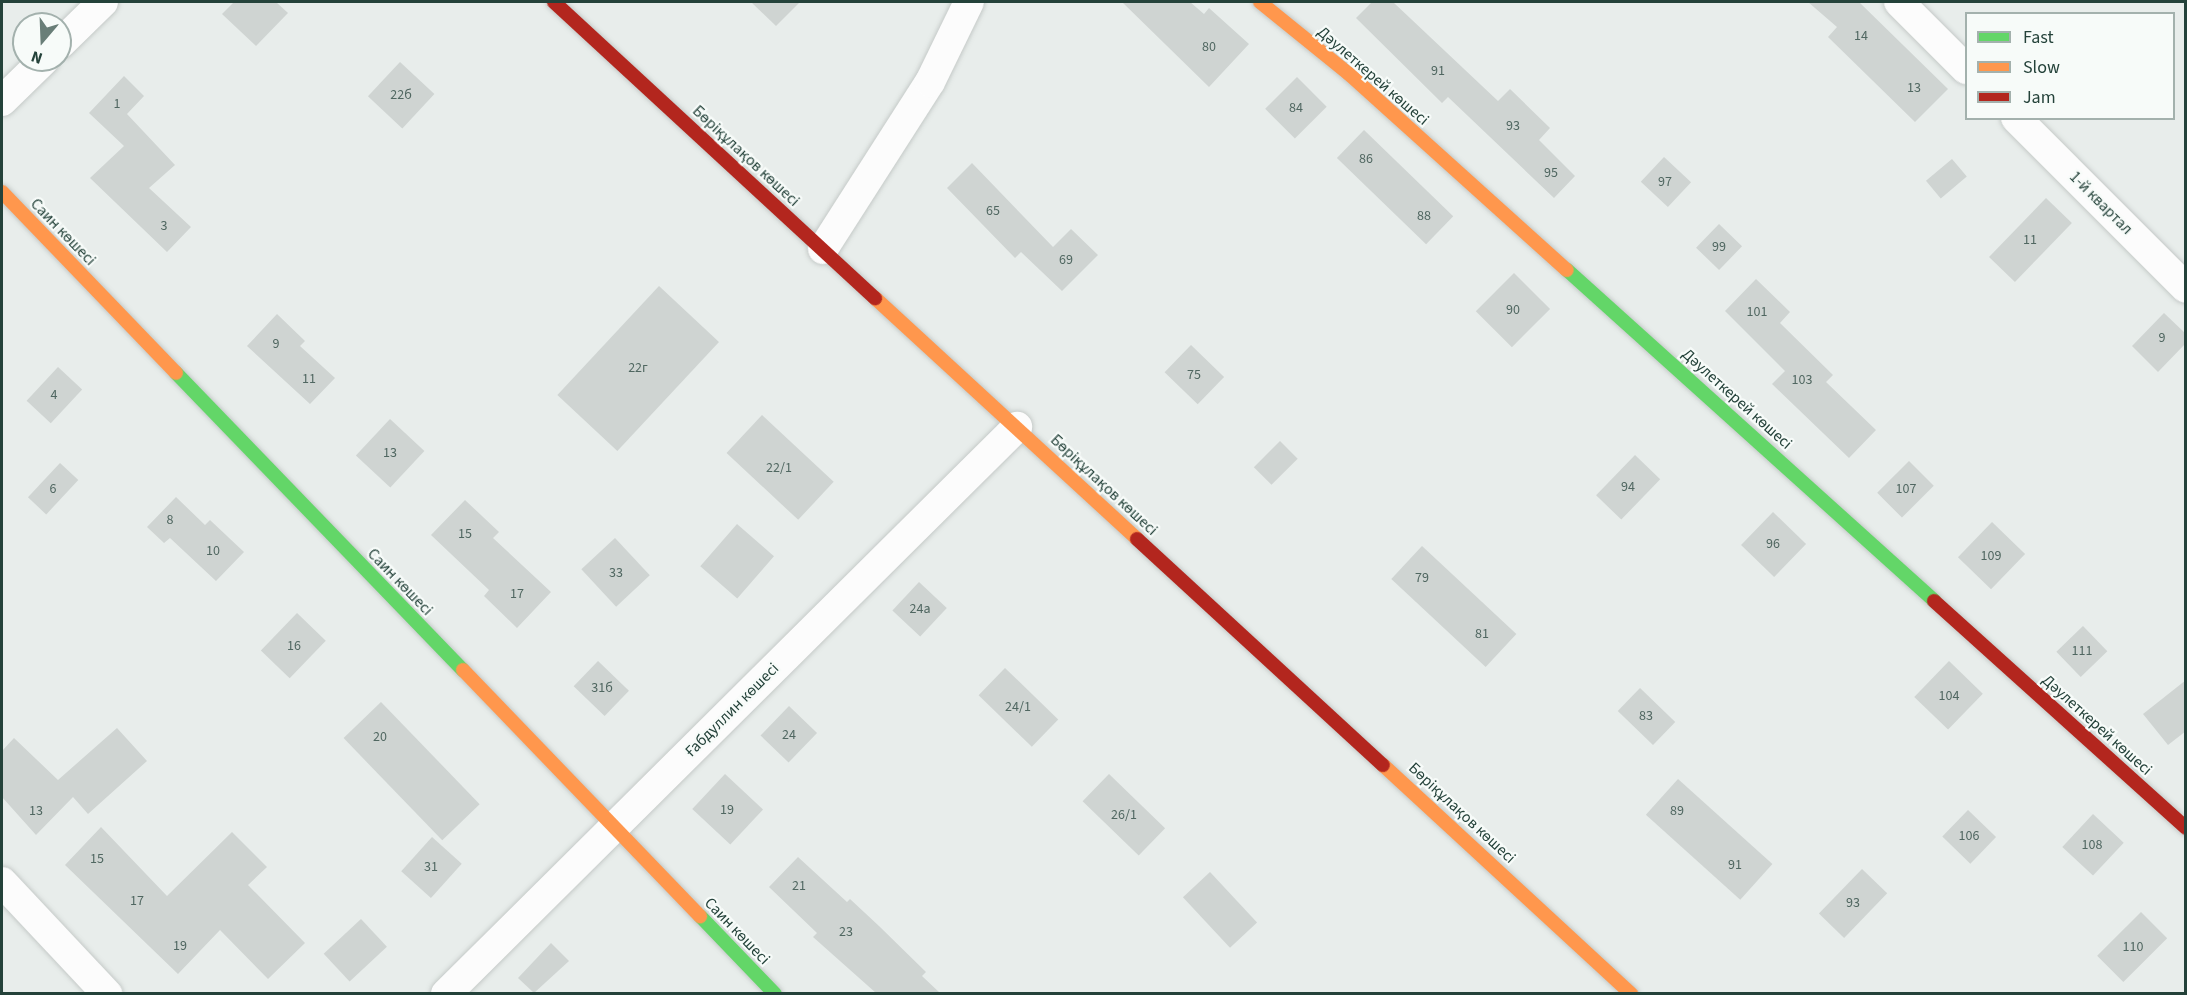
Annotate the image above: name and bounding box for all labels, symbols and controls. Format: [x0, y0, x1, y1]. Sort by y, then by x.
north arrow [12, 12, 72, 72]
legend [1965, 12, 2175, 120]
street label: Дәулеткерей көшесі [1313, 22, 1433, 130]
text: Fast [2023, 25, 2054, 50]
house number: 14 [1854, 28, 1868, 44]
house number: 80 [1202, 39, 1216, 55]
text: N [28, 45, 45, 69]
text: Slow [2023, 55, 2060, 80]
house number: 91 [1431, 63, 1445, 79]
house number: 13 [1907, 80, 1921, 96]
text: Jam [2023, 85, 2056, 110]
house number: 22б [390, 87, 412, 103]
house number: 1 [114, 96, 120, 112]
house number: 84 [1289, 100, 1303, 116]
street label: Бөріқұлақов көшесі [688, 101, 804, 211]
house number: 93 [1506, 118, 1520, 134]
house number: 86 [1359, 151, 1373, 167]
house number: 95 [1544, 165, 1558, 181]
street label: 1-й квартал [2065, 167, 2137, 239]
house number: 97 [1658, 174, 1672, 190]
street label: Саин көшесі [26, 194, 100, 270]
house number: 65 [986, 203, 1000, 219]
house number: 88 [1417, 208, 1431, 224]
house number: 3 [161, 218, 167, 234]
house number: 11 [2023, 232, 2037, 248]
house number: 99 [1712, 239, 1726, 255]
house number: 69 [1059, 252, 1073, 268]
house number: 90 [1506, 302, 1520, 318]
house number: 101 [1747, 304, 1767, 320]
house number: 9 [2159, 330, 2165, 346]
house number: 9 [273, 336, 279, 352]
street label: Дәулеткерей көшесі [1678, 345, 1796, 453]
house number: 22г [628, 360, 648, 376]
house number: 75 [1187, 367, 1201, 383]
house number: 11 [302, 371, 316, 387]
house number: 103 [1792, 372, 1812, 388]
house number: 4 [51, 387, 57, 403]
street label: Бөріқұлақов көшесі [1046, 430, 1162, 540]
house number: 13 [383, 445, 397, 461]
house number: 22/1 [766, 460, 792, 476]
house number: 94 [1621, 479, 1635, 495]
house number: 6 [50, 481, 56, 497]
house number: 107 [1896, 481, 1916, 497]
house number: 8 [167, 512, 173, 528]
house number: 15 [458, 526, 472, 542]
house number: 96 [1766, 536, 1780, 552]
house number: 10 [206, 543, 220, 559]
street label: Саин көшесі [363, 544, 437, 620]
house number: 109 [1981, 548, 2001, 564]
house number: 33 [609, 565, 623, 581]
house number: 79 [1415, 570, 1429, 586]
house number: 17 [510, 586, 524, 602]
house number: 24а [910, 601, 930, 617]
house number: 81 [1475, 626, 1489, 642]
house number: 16 [287, 638, 301, 654]
house number: 111 [2072, 643, 2092, 659]
street label: Ғабдуллин көшесі [681, 659, 783, 761]
street label: Дәулеткерей көшесі [2038, 671, 2156, 779]
house number: 31б [591, 680, 613, 696]
house number: 104 [1939, 688, 1959, 704]
house number: 24/1 [1005, 699, 1031, 715]
house number: 83 [1639, 708, 1653, 724]
house number: 24 [782, 727, 796, 743]
house number: 20 [373, 729, 387, 745]
street label: Бөріқұлақов көшесі [1404, 758, 1520, 868]
house number: 19 [720, 802, 734, 818]
house number: 13 [29, 803, 43, 819]
house number: 89 [1670, 803, 1684, 819]
house number: 26/1 [1111, 807, 1137, 823]
house number: 106 [1959, 828, 1979, 844]
house number: 108 [2082, 837, 2102, 853]
house number: 15 [90, 851, 104, 867]
house number: 91 [1728, 857, 1742, 873]
house number: 31 [424, 859, 438, 875]
house number: 21 [792, 878, 806, 894]
house number: 17 [130, 893, 144, 909]
street label: Саин көшесі [700, 893, 774, 969]
house number: 93 [1846, 895, 1860, 911]
house number: 23 [839, 924, 853, 940]
house number: 19 [173, 938, 187, 954]
house number: 110 [2123, 939, 2143, 955]

